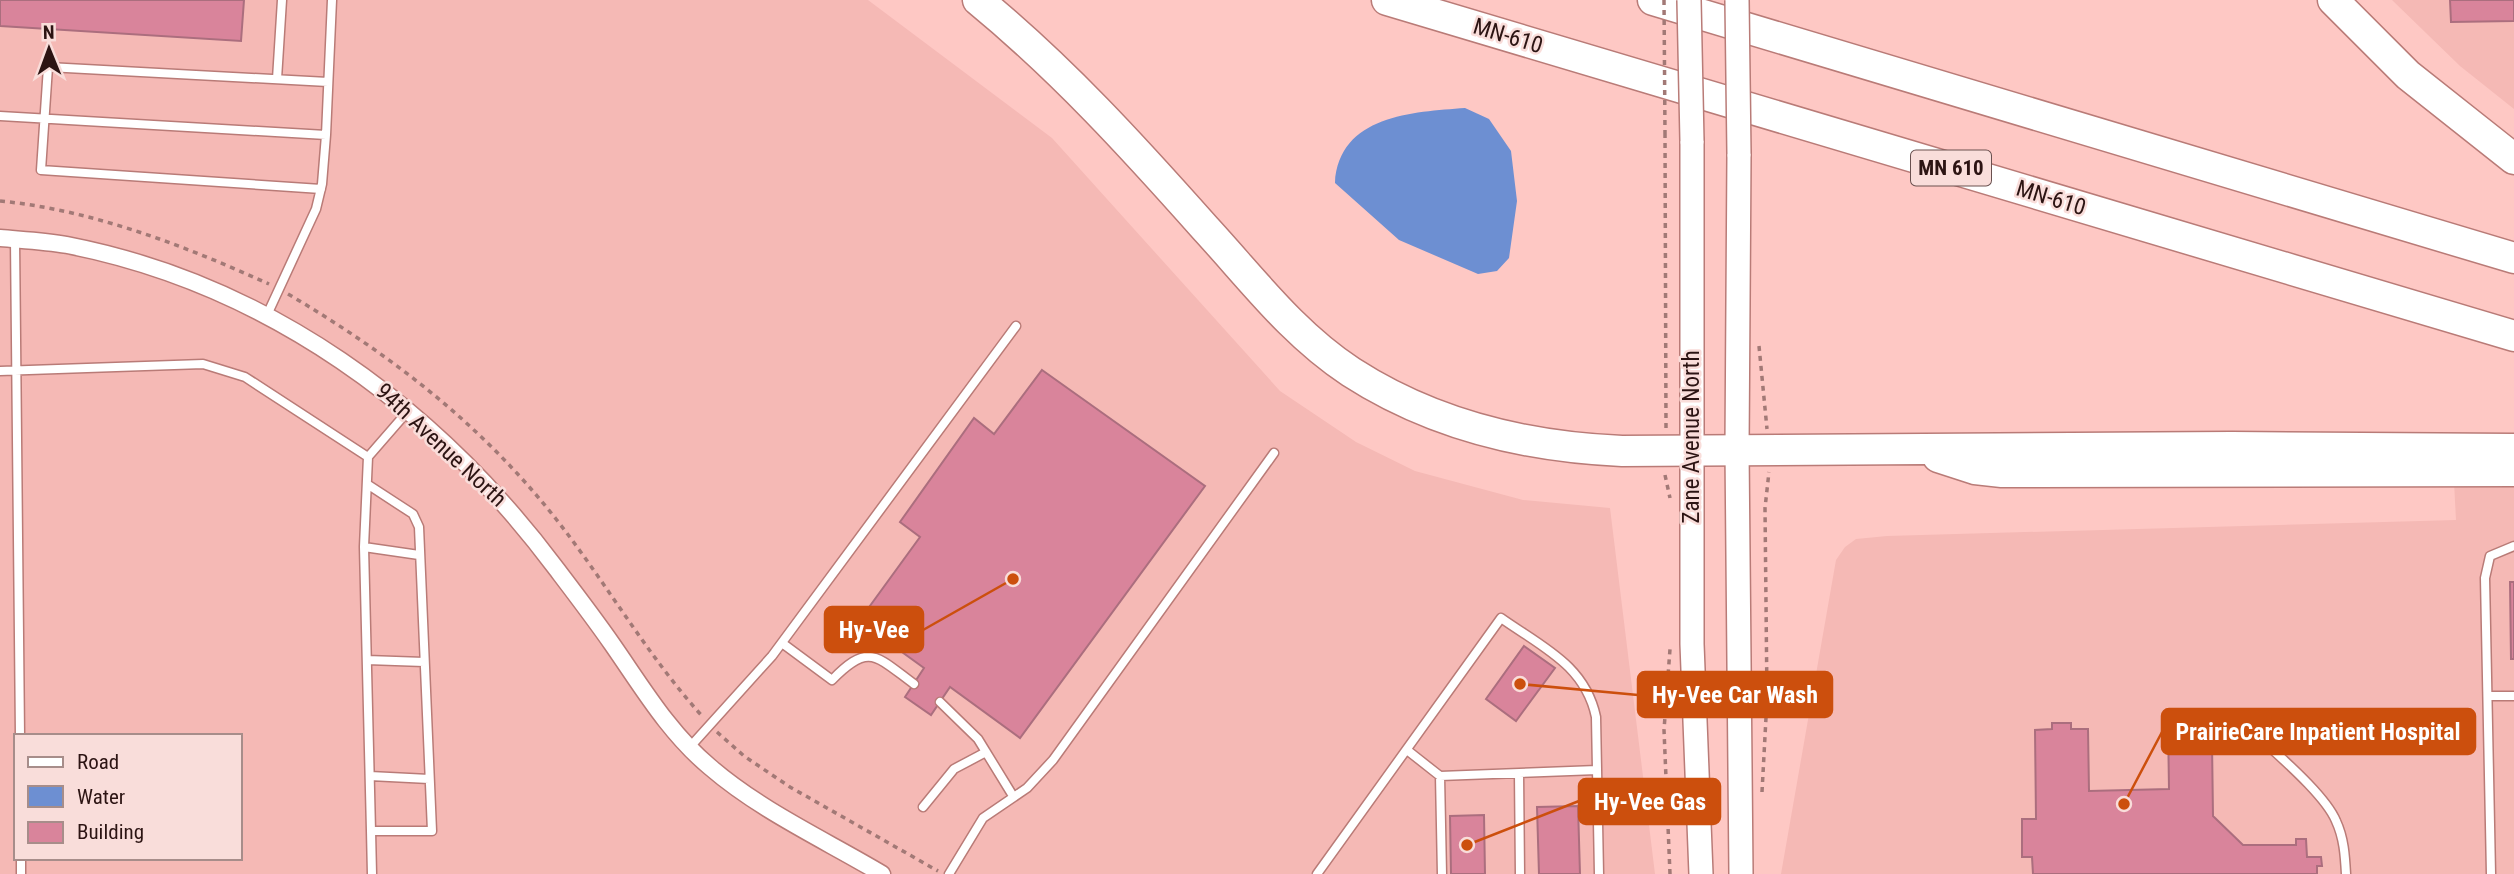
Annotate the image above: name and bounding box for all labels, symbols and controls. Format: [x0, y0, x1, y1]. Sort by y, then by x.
street label: MN-610 [1470, 13, 1546, 59]
north arrow [14, 14, 84, 84]
text: N [43, 21, 55, 44]
road number: MN 610 [1911, 150, 1991, 186]
street label: MN-610 [2013, 175, 2089, 221]
street label: Zane Avenue North [1678, 350, 1705, 524]
street label: 94th Avenue North [370, 378, 512, 512]
callout: Hy-Vee [825, 607, 923, 652]
text: Hy-Vee [839, 616, 909, 644]
callout: Hy-Vee Car Wash [1638, 672, 1832, 717]
text: Hy-Vee Car Wash [1652, 681, 1818, 709]
callout: PrairieCare Inpatient Hospital [2162, 709, 2475, 754]
text: PrairieCare Inpatient Hospital [2175, 718, 2461, 746]
legend [14, 734, 242, 860]
text: Road [77, 750, 119, 774]
callout: Hy-Vee Gas [1579, 779, 1720, 824]
text: Water [77, 785, 125, 809]
text: Hy-Vee Gas [1594, 788, 1706, 816]
text: Building [77, 820, 144, 844]

